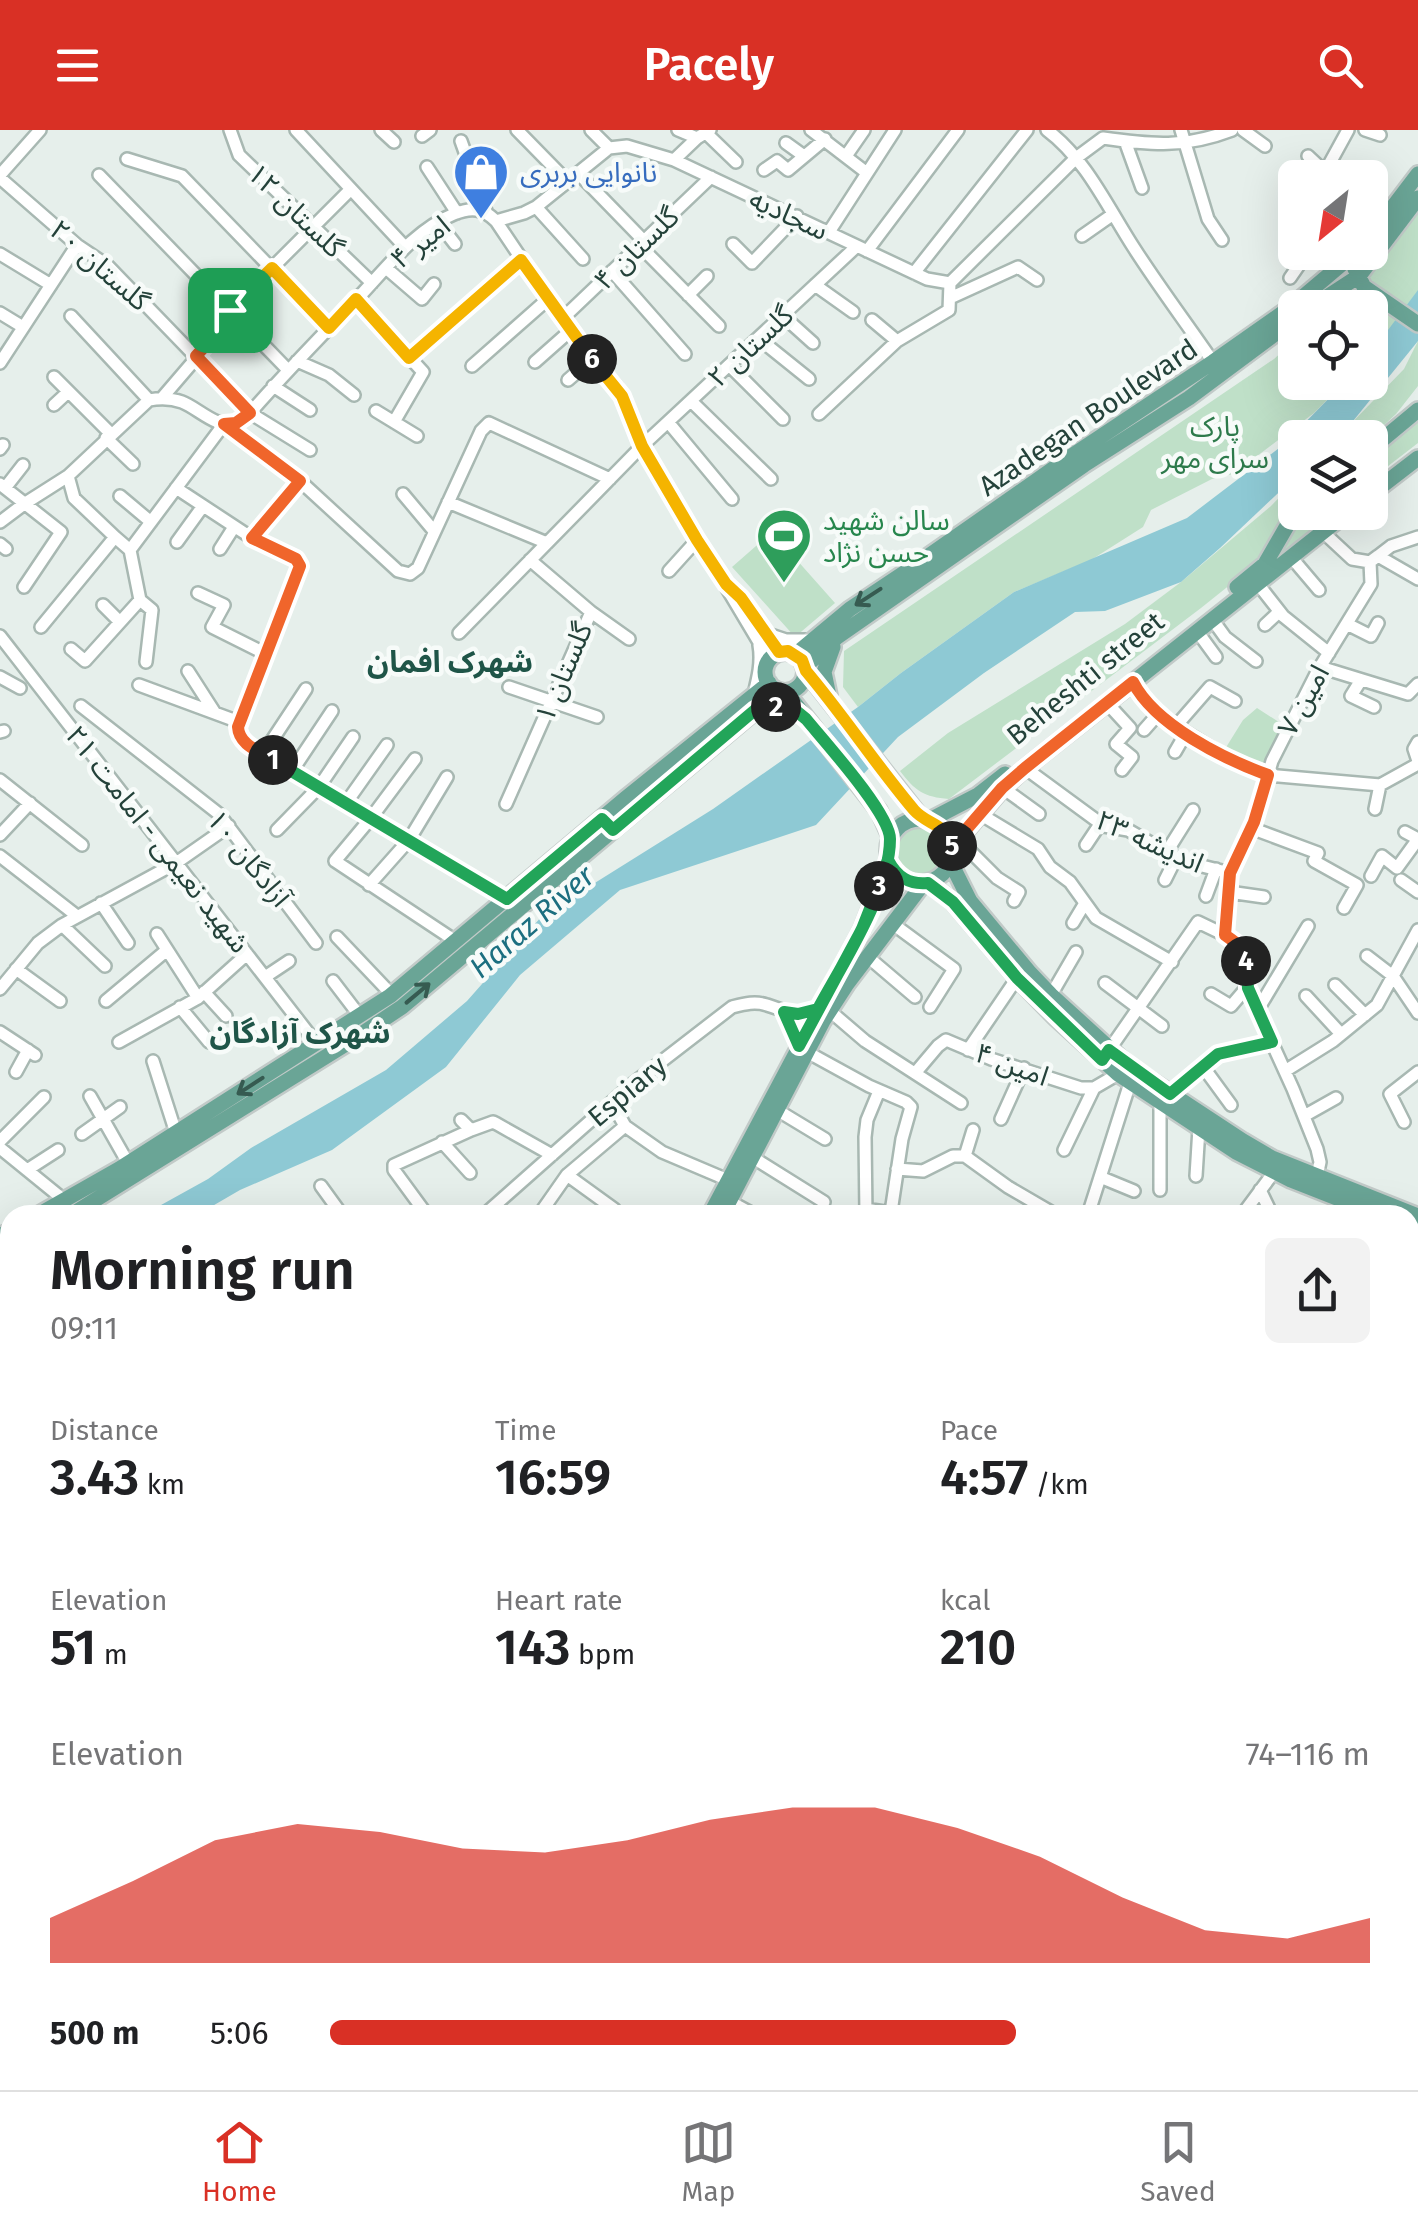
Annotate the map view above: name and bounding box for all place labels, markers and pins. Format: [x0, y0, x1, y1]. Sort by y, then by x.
shop icon: نانوایی بربری [451, 142, 511, 221]
place label: نانوایی بربری [520, 156, 657, 189]
pin [188, 268, 273, 353]
pin: 6 [567, 334, 617, 384]
place label: سالن شهید حسن نژاد [823, 504, 950, 569]
sports icon: سالن شهید حسن نژاد [754, 506, 814, 585]
pin: 2 [751, 682, 801, 732]
pin: 1 [248, 735, 298, 785]
pin: 5 [927, 821, 977, 871]
pin: 3 [854, 861, 904, 911]
pin: 4 [1221, 936, 1271, 986]

